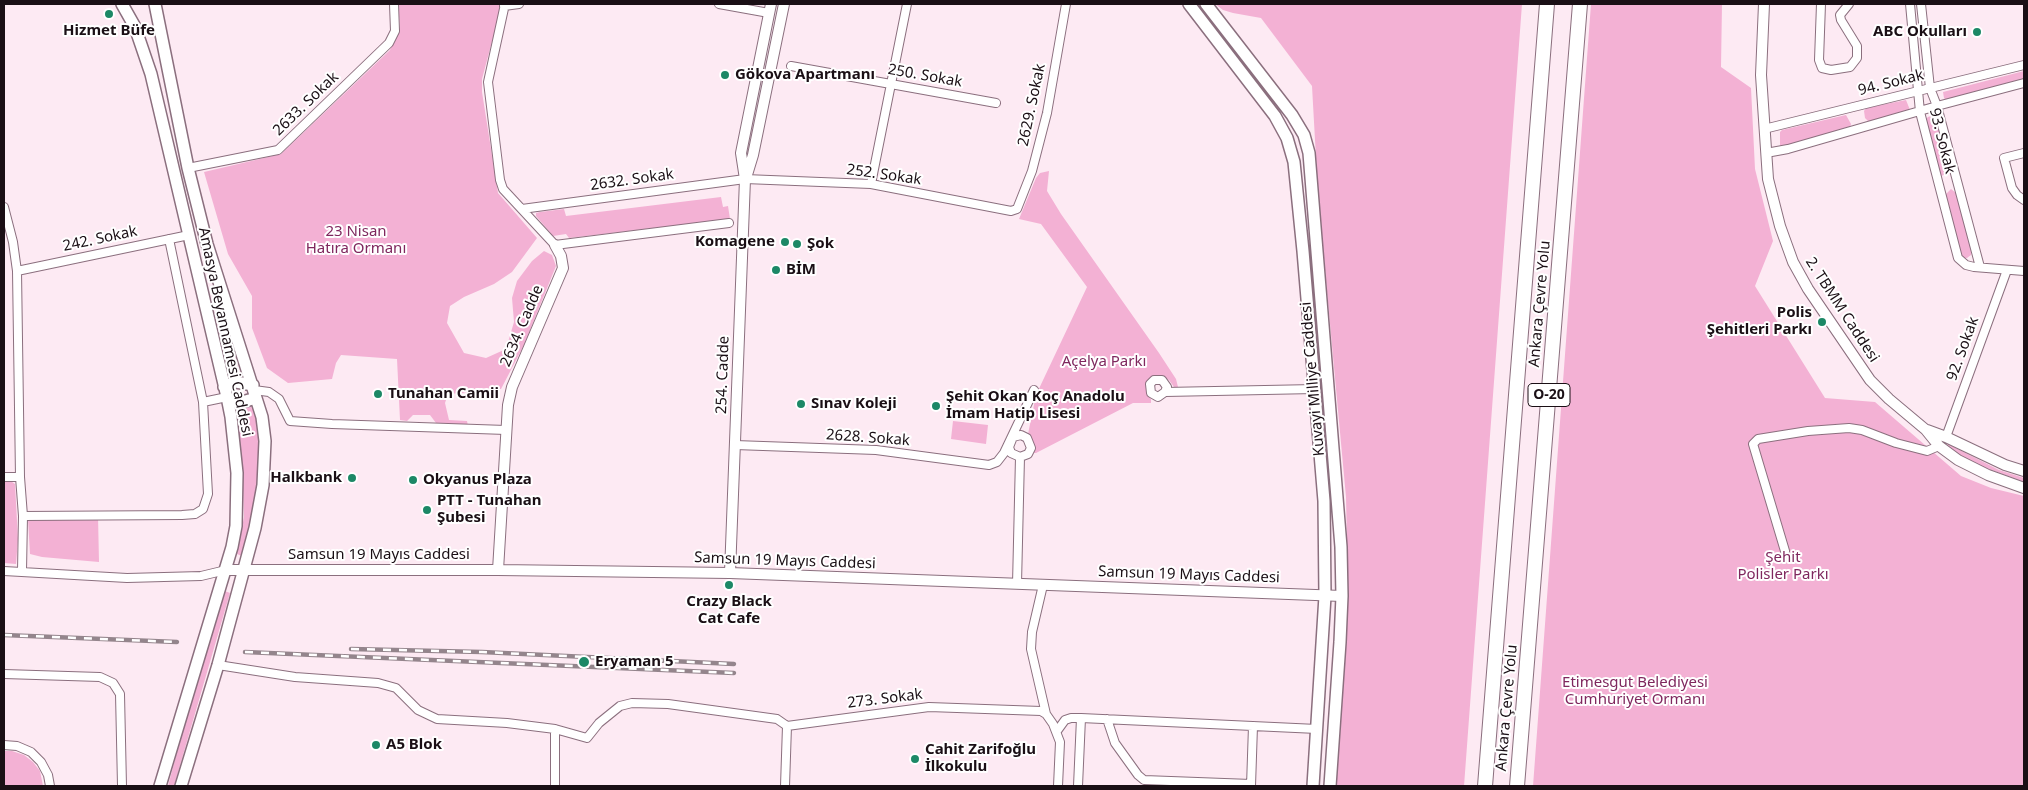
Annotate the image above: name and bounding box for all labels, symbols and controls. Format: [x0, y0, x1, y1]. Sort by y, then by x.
marker: Hizmet Büfe [103, 8, 115, 20]
place label: Hizmet Büfe [63, 22, 155, 40]
place label: ABC Okulları [1873, 23, 1967, 41]
marker: ABC Okulları [1971, 26, 1983, 38]
street label: 250. Sokak [886, 61, 964, 91]
street label: 2629. Sokak [1014, 62, 1050, 148]
place label: Gökova Apartmanı [735, 66, 875, 84]
street label: 94. Sokak [1856, 66, 1926, 100]
street label: 2633. Sokak [270, 68, 342, 140]
marker: Gökova Apartmanı [719, 69, 731, 81]
street label: 93. Sokak [1925, 106, 1959, 176]
street label: 252. Sokak [845, 161, 923, 189]
street label: 2632. Sokak [589, 165, 675, 195]
street label: 242. Sokak [61, 222, 139, 256]
park label: 23 Nisan Hatıra Ormanı [306, 223, 406, 258]
street label: Amasya Beyannamesi Caddesi [194, 226, 256, 438]
place label: Komagene [695, 233, 775, 251]
place label: Şok [807, 235, 834, 253]
marker: Komagene [779, 236, 791, 248]
marker: Şok [791, 238, 803, 250]
street label: Ankara Çevre Yolu [1526, 240, 1554, 368]
street label: 2. TBMM Caddesi [1801, 254, 1883, 366]
place label: BİM [786, 261, 816, 279]
marker: BİM [770, 264, 782, 276]
street label: 2634. Cadde [497, 282, 547, 370]
street label: Kuvayi Milliye Caddesi [1297, 301, 1329, 457]
place label: Polis Şehitleri Parkı [1707, 304, 1812, 339]
street label: 92. Sokak [1943, 315, 1983, 383]
marker: Polis Şehitleri Parkı [1816, 316, 1828, 328]
street label: 254. Cadde [713, 335, 733, 415]
park label: Açelya Parkı [1062, 353, 1146, 371]
road number: O-20 [1528, 384, 1570, 406]
place label: Tunahan Camii [388, 385, 499, 403]
marker: Tunahan Camii [372, 388, 384, 400]
place label: Şehit Okan Koç Anadolu İmam Hatip Lisesi [946, 388, 1125, 423]
place label: Sınav Koleji [811, 395, 897, 413]
marker: Sınav Koleji [795, 398, 807, 410]
marker: Şehit Okan Koç Anadolu İmam Hatip Lisesi [930, 400, 942, 412]
street label: 2628. Sokak [825, 426, 911, 450]
place label: Halkbank [270, 469, 342, 487]
place label: Okyanus Plaza [423, 471, 532, 489]
marker: Halkbank [346, 472, 358, 484]
marker: Okyanus Plaza [407, 474, 419, 486]
place label: PTT - Tunahan Şubesi [437, 492, 541, 527]
marker: PTT - Tunahan Şubesi [421, 504, 433, 516]
street label: Samsun 19 Mayıs Caddesi [288, 546, 470, 564]
street label: Samsun 19 Mayıs Caddesi [694, 549, 876, 573]
park label: Şehit Polisler Parkı [1737, 549, 1829, 584]
street label: Samsun 19 Mayıs Caddesi [1098, 563, 1280, 587]
marker: Crazy Black Cat Cafe [723, 579, 735, 591]
place label: Crazy Black Cat Cafe [686, 593, 772, 628]
street label: Ankara Çevre Yolu [1493, 644, 1521, 772]
place label: Eryaman 5 [595, 653, 673, 671]
marker: Eryaman 5 [577, 655, 591, 669]
park label: Etimesgut Belediyesi Cumhuriyet Ormanı [1562, 674, 1708, 709]
street label: 273. Sokak [846, 685, 924, 713]
place label: A5 Blok [386, 736, 442, 754]
marker: A5 Blok [370, 739, 382, 751]
place label: Cahit Zarifoğlu İlkokulu [925, 741, 1036, 776]
marker: Cahit Zarifoğlu İlkokulu [909, 753, 921, 765]

